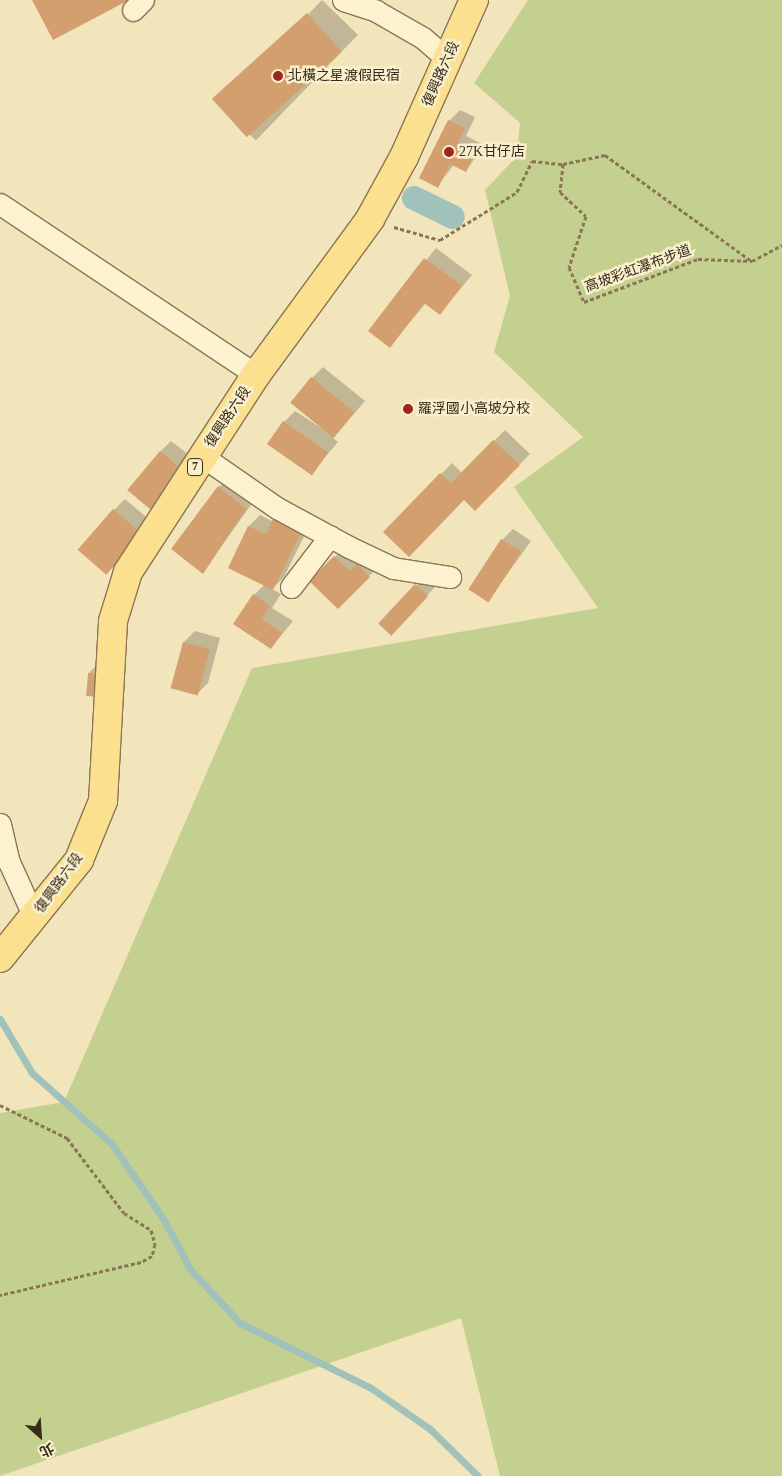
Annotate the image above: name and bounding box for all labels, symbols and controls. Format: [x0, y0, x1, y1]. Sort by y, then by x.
street label: 復興路六段 [419, 39, 463, 109]
place label: 北橫之星渡假民宿 [288, 68, 400, 84]
marker: 北橫之星渡假民宿 [272, 70, 284, 82]
place label: 27K甘仔店 [459, 144, 525, 160]
marker: 27K甘仔店 [443, 146, 455, 158]
street label: 高坡彩虹瀑布步道 [583, 242, 693, 296]
street label: 復興路六段 [201, 383, 255, 451]
place label: 羅浮國小高坡分校 [418, 401, 530, 417]
marker: 羅浮國小高坡分校 [402, 403, 414, 415]
road number: 7 [186, 458, 204, 477]
street label: 復興路六段 [32, 850, 86, 916]
north arrow [15, 1411, 65, 1461]
text: 北 [37, 1440, 56, 1460]

